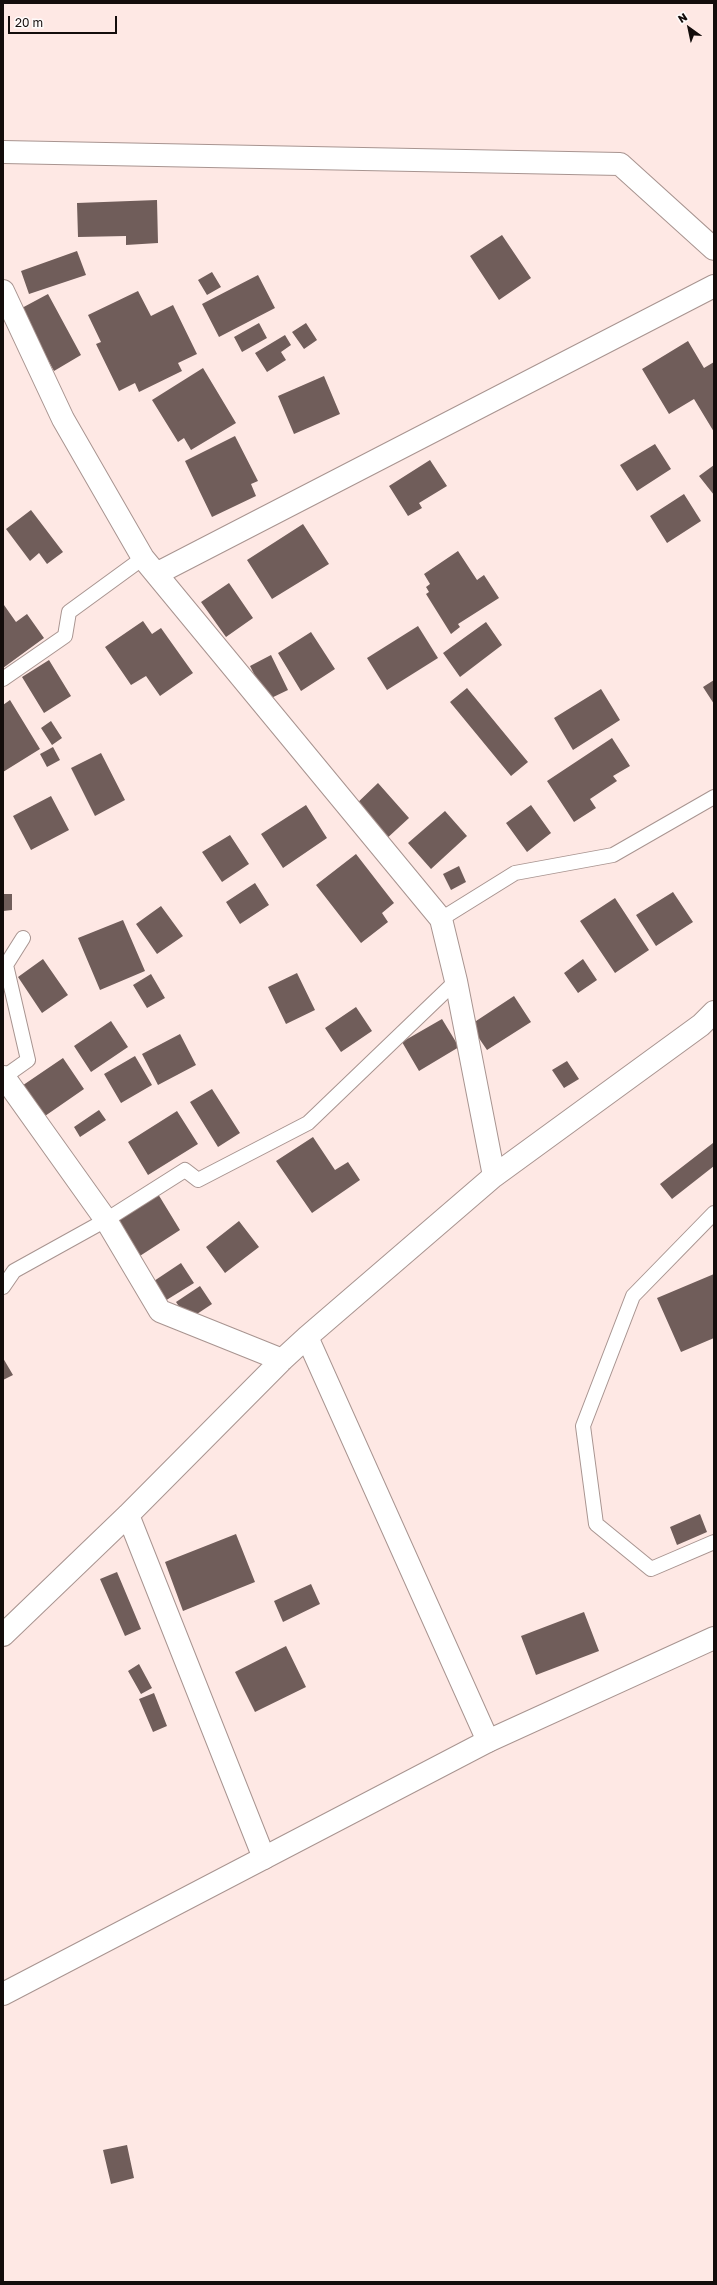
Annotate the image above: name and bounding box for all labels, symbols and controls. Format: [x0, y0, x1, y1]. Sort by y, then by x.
scale bar [10, 8, 119, 34]
north arrow [669, 8, 709, 48]
text: N [675, 10, 689, 25]
text: 20 m [15, 15, 43, 30]

